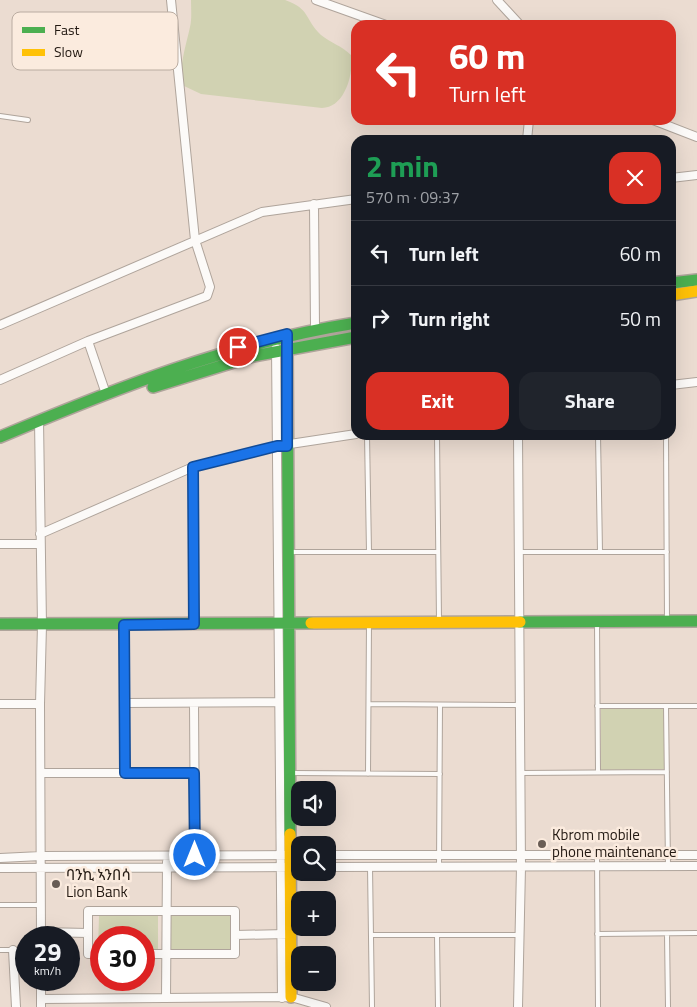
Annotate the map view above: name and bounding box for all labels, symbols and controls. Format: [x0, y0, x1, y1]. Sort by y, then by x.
legend [12, 12, 178, 70]
text: Fast [54, 19, 79, 40]
text: 60 m [449, 29, 525, 83]
icon: left [366, 40, 431, 105]
text: Slow [54, 41, 83, 62]
text: Turn left [449, 77, 526, 111]
text: 2 min [366, 143, 439, 189]
button: close [609, 152, 661, 204]
text: 570 m · 09:37 [366, 185, 460, 209]
icon: left [366, 239, 394, 267]
text: Turn left [409, 239, 479, 268]
text: 60 m [620, 239, 661, 268]
icon: right [366, 304, 394, 332]
text: Turn right [409, 304, 490, 333]
text: 50 m [620, 304, 661, 333]
pin [217, 326, 259, 368]
icon: arrive [224, 333, 252, 361]
button: Exit [366, 372, 509, 430]
button: Share [519, 372, 661, 430]
map controls [291, 781, 336, 991]
button: sound [291, 781, 336, 826]
place label: Kbrom mobile phone maintenance [552, 823, 677, 863]
position arrow [168, 828, 220, 880]
button: search [291, 836, 336, 881]
marker: Kbrom mobile phone maintenance [536, 838, 548, 850]
place label: ባንኪ ኣንበሳ Lion Bank [66, 863, 131, 903]
marker: ባንኪ ኣንበሳ Lion Bank [50, 878, 62, 890]
button: + [291, 891, 336, 936]
speed limit sign: 30 [90, 926, 155, 991]
text: 29 [33, 933, 62, 971]
button: − [291, 946, 336, 991]
text: km/h [34, 961, 61, 980]

